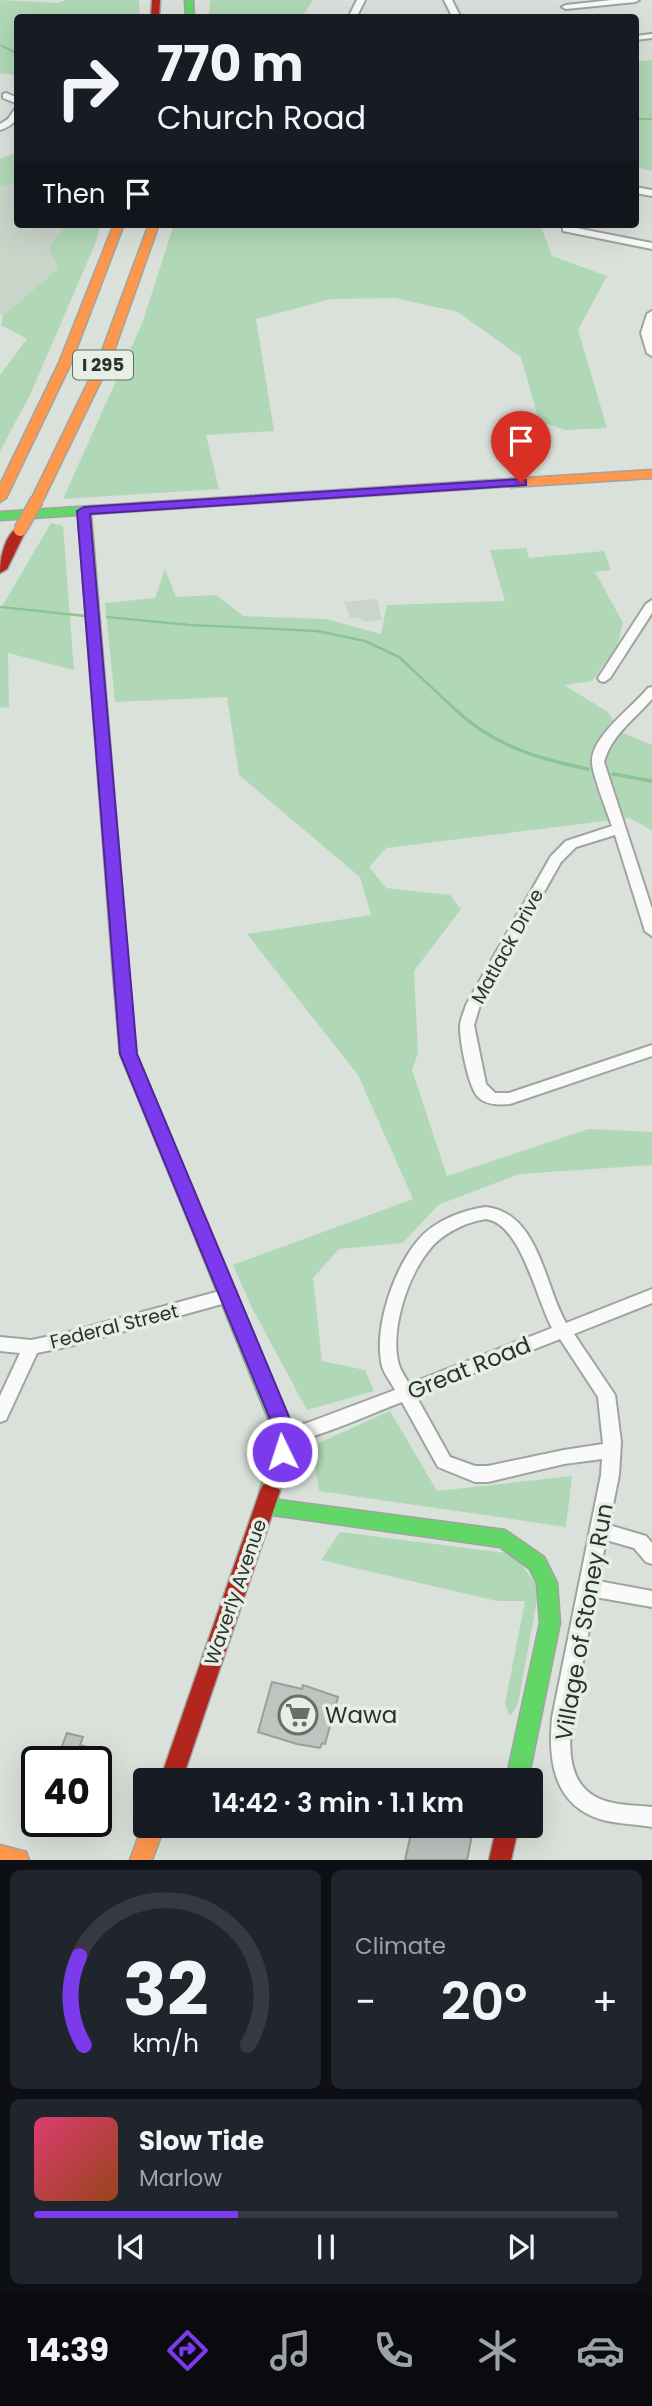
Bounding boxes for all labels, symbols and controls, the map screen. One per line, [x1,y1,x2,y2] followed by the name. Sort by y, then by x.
[157,30,304,98] text: 770 m
[42,42,133,133] icon: right
[157,95,366,140] text: Church Road
[119,175,157,213] icon: arrive
[42,176,105,212] text: Then
[73,351,133,380] road number: I 295
[491,411,551,483] pin
[502,422,540,460] icon: arrive
[465,884,550,1009] street label: Matlack Drive
[47,1297,181,1355] street label: Federal Street
[402,1329,536,1407] street label: Great Road
[245,1415,319,1489] position arrow
[547,1501,621,1743] street label: Village of Stoney Run
[198,1516,273,1669] street label: Waverly Avenue
[277,1694,319,1736] supermarket icon: Wawa
[325,1699,397,1731] place label: Wawa
[21,1746,112,1837] speed limit sign: 40
[212,1785,464,1821] text: 14:42 · 3 min · 1.1 km
[355,1930,446,1962] text: Climate
[123,1940,208,2041] text: 32
[441,1965,527,2038] text: 20°
[355,1975,376,2028] text: −
[592,1975,618,2028] text: +
[132,2026,199,2061] text: km/h
[139,2123,264,2159] text: Slow Tide
[139,2162,222,2194] text: Marlow
[112,2228,150,2266] icon: previous
[307,2228,345,2266] icon: pause
[502,2228,540,2266] icon: next
[163,2326,212,2375] icon: directions
[266,2326,315,2375] icon: music
[369,2326,418,2375] icon: phone
[473,2326,522,2375] icon: climate
[576,2326,625,2375] icon: car
[27,2327,109,2372] text: 14:39

